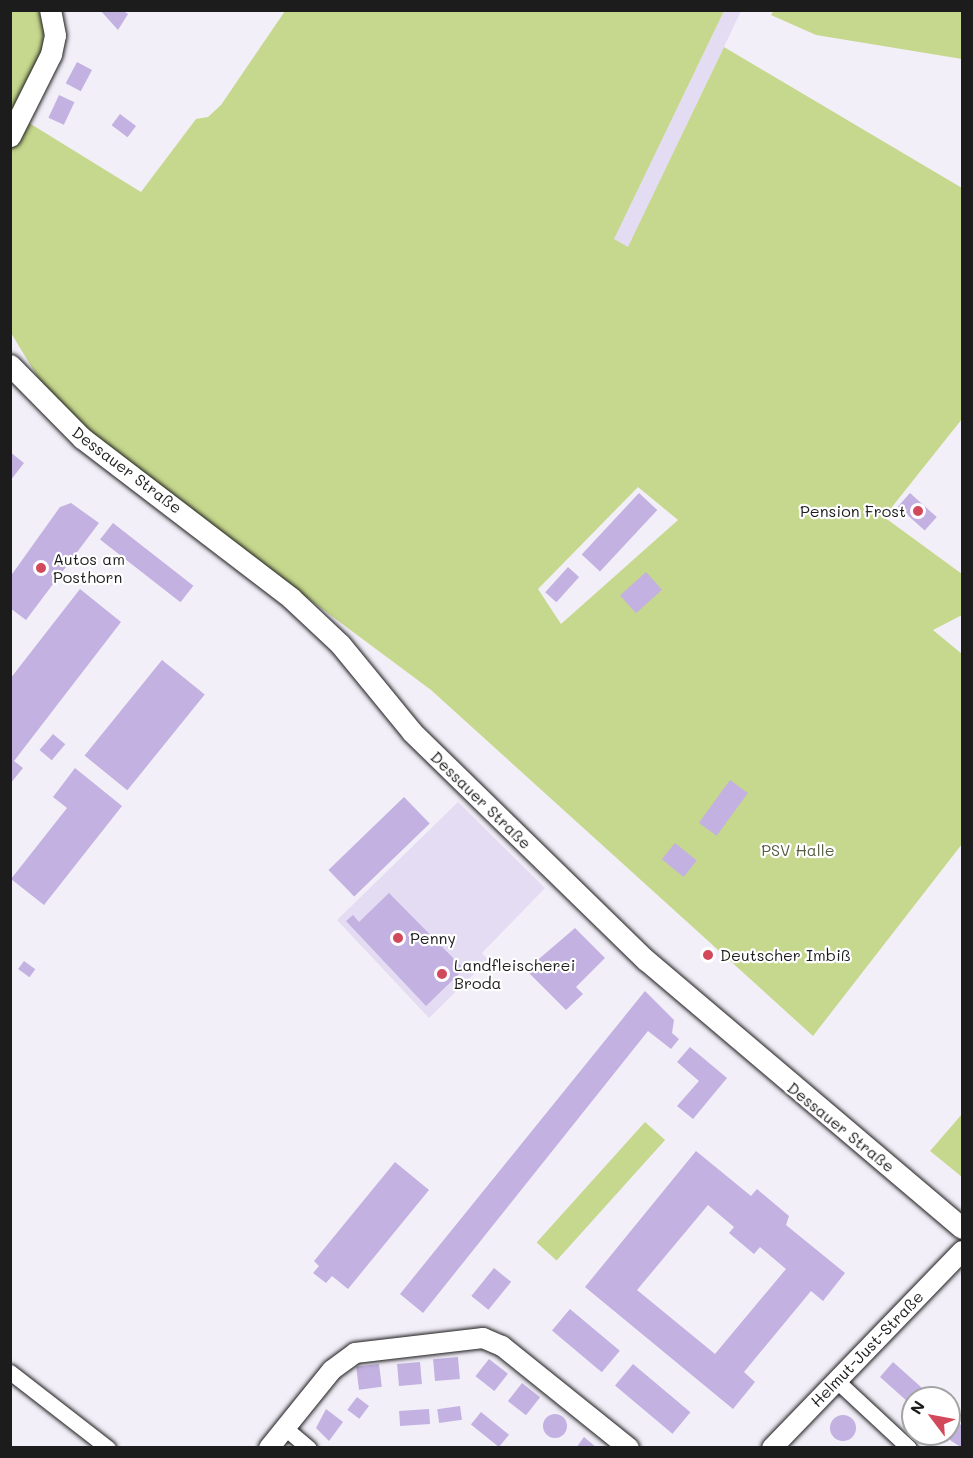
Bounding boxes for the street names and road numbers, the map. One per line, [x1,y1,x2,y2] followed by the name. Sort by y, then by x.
[68,423,186,517] street label: Dessauer Straße
[427,747,535,853] street label: Dessauer Straße
[784,1078,898,1176] street label: Dessauer Straße
[807,1287,927,1411] street label: Helmut-Just-Straße

